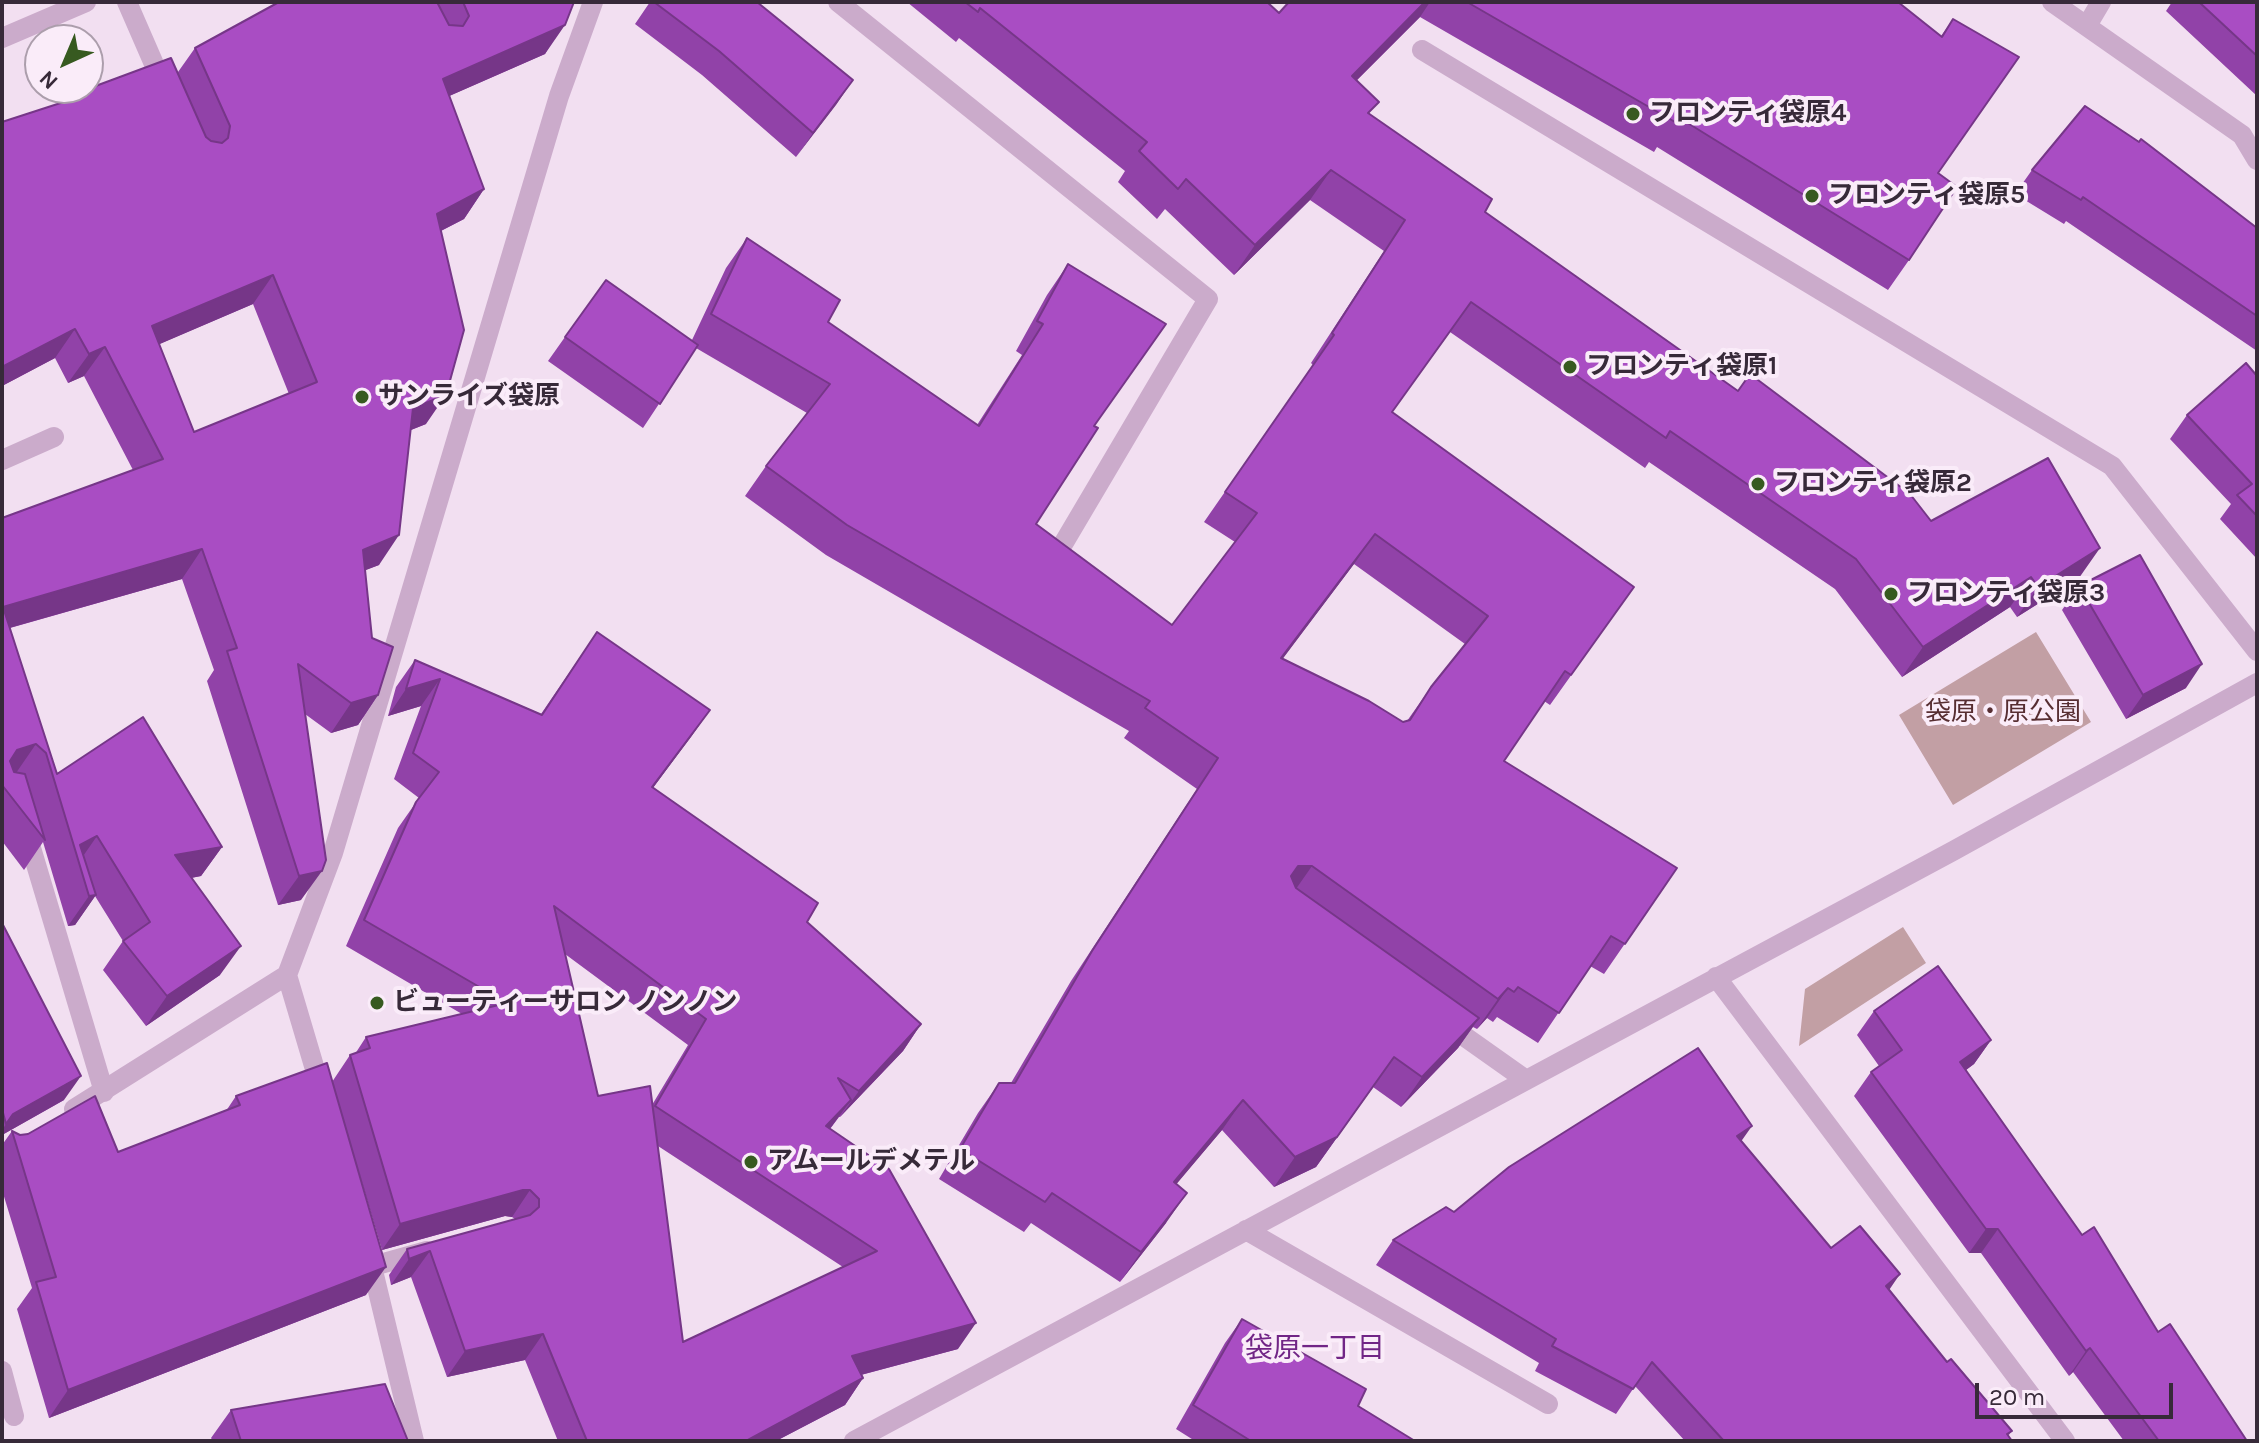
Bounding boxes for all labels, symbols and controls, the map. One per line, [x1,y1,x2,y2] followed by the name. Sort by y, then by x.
[24,24,104,104] north arrow
[34,65,63,95] text: N
[1649,98,1846,130] place label: フロンティ袋原4
[1624,105,1642,123] marker: フロンティ袋原4
[1828,180,2025,212] place label: フロンティ袋原5
[1803,187,1821,205] marker: フロンティ袋原5
[1586,351,1777,383] place label: フロンティ袋原1
[1561,358,1579,376] marker: フロンティ袋原1
[378,381,560,413] place label: サンライズ袋原
[353,388,371,406] marker: サンライズ袋原
[1774,468,1972,500] place label: フロンティ袋原2
[1749,475,1767,493] marker: フロンティ袋原2
[1907,578,2105,610] place label: フロンティ袋原3
[1882,585,1900,603] marker: フロンティ袋原3
[1925,697,2081,729] park label: 袋原・原公園
[393,987,738,1019] place label: ビューティーサロン ノンノン
[368,994,386,1012] marker: ビューティーサロン ノンノン
[767,1146,975,1178] place label: アムールデメテル
[742,1153,760,1171] marker: アムールデメテル
[1245,1332,1385,1366] district label: 袋原一丁目
[1979,1367,2177,1417] scale bar
[1989,1383,2045,1411] text: 20 m

